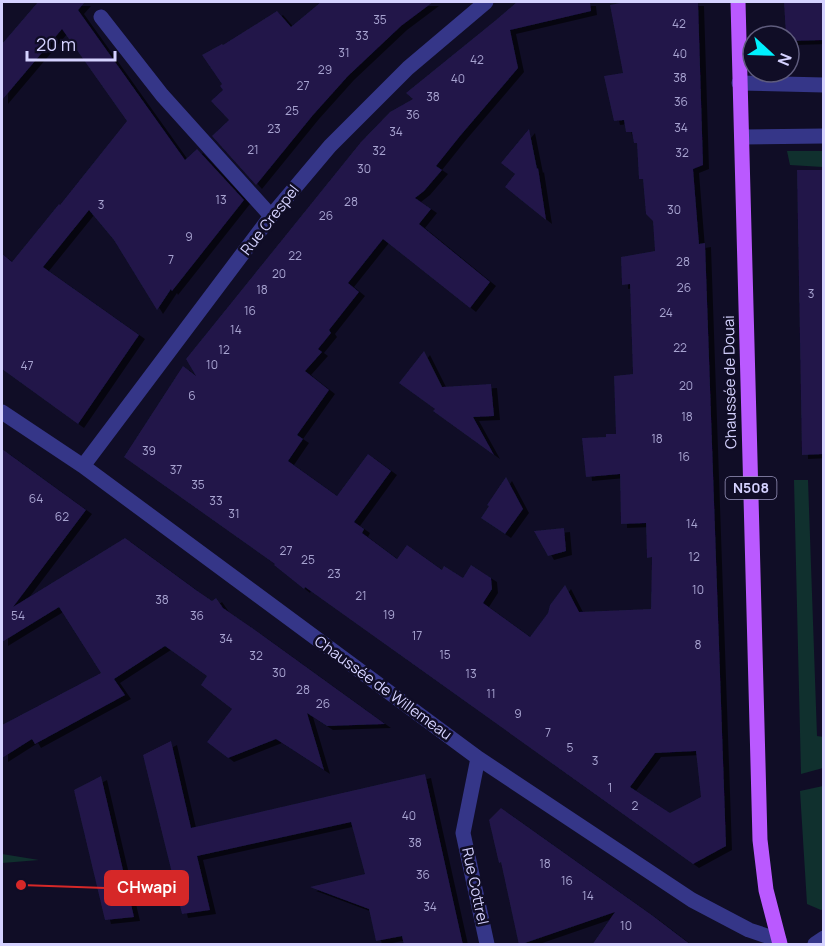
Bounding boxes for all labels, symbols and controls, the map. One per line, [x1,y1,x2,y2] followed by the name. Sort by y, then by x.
[373,11,387,28] house number: 35
[672,15,686,32] house number: 42
[27,24,116,62] scale bar
[741,24,801,84] north arrow
[355,27,369,44] house number: 33
[36,32,76,56] text: 20 m
[338,44,350,61] house number: 31
[673,45,687,62] house number: 40
[773,50,797,69] text: N
[470,51,484,68] house number: 42
[318,61,332,78] house number: 29
[673,69,687,86] house number: 38
[451,70,465,87] house number: 40
[297,77,309,94] house number: 27
[426,88,440,105] house number: 38
[674,93,688,110] house number: 36
[285,102,299,119] house number: 25
[406,106,420,123] house number: 36
[674,119,688,136] house number: 34
[267,120,281,137] house number: 23
[389,123,403,140] house number: 34
[247,141,259,158] house number: 21
[372,142,386,159] house number: 32
[675,144,689,161] house number: 32
[357,160,371,177] house number: 30
[235,180,304,259] street label: Rue Crespel
[215,191,227,208] house number: 13
[344,193,358,210] house number: 28
[98,196,104,213] house number: 3
[667,201,681,218] house number: 30
[319,207,333,224] house number: 26
[185,228,193,245] house number: 9
[288,247,302,264] house number: 22
[168,251,174,268] house number: 7
[676,253,690,270] house number: 28
[272,265,286,282] house number: 20
[677,279,691,296] house number: 26
[256,281,268,298] house number: 18
[808,285,814,302] house number: 3
[244,302,256,319] house number: 16
[659,304,673,321] house number: 24
[718,315,741,449] street label: Chaussée de Douai
[230,321,242,338] house number: 14
[673,339,687,356] house number: 22
[218,341,230,358] house number: 12
[206,356,218,373] house number: 10
[20,357,34,374] house number: 47
[679,377,693,394] house number: 20
[188,387,196,404] house number: 6
[681,408,693,425] house number: 18
[651,430,663,447] house number: 18
[142,442,156,459] house number: 39
[678,448,690,465] house number: 16
[170,461,182,478] house number: 37
[191,476,205,493] house number: 35
[726,477,777,499] road number: N508
[29,490,43,507] house number: 64
[209,492,223,509] house number: 33
[228,505,240,522] house number: 31
[55,508,69,525] house number: 62
[686,515,698,532] house number: 14
[280,542,292,559] house number: 27
[688,548,700,565] house number: 12
[301,551,315,568] house number: 25
[327,565,341,582] house number: 23
[692,581,704,598] house number: 10
[355,587,367,604] house number: 21
[155,591,169,608] house number: 38
[383,606,395,623] house number: 19
[11,607,25,624] house number: 54
[190,607,204,624] house number: 36
[412,627,422,644] house number: 17
[219,630,233,647] house number: 34
[310,631,456,745] street label: Chaussée de Willemeau
[695,636,702,653] house number: 8
[439,646,451,663] house number: 15
[249,647,263,664] house number: 32
[272,664,286,681] house number: 30
[465,665,477,682] house number: 13
[296,681,310,698] house number: 28
[486,685,496,702] house number: 11
[316,695,330,712] house number: 26
[514,705,522,722] house number: 9
[545,724,551,741] house number: 7
[567,739,574,756] house number: 5
[592,752,598,769] house number: 3
[608,779,612,796] house number: 1
[632,797,639,814] house number: 2
[402,807,416,824] house number: 40
[408,834,422,851] house number: 38
[457,845,494,926] street label: Rue Cottrel
[539,855,551,872] house number: 18
[416,866,430,883] house number: 36
[105,871,188,905] callout: CHwapi
[561,872,573,889] house number: 16
[117,876,177,898] text: CHwapi
[582,887,594,904] house number: 14
[423,898,437,915] house number: 34
[620,917,632,934] house number: 10

